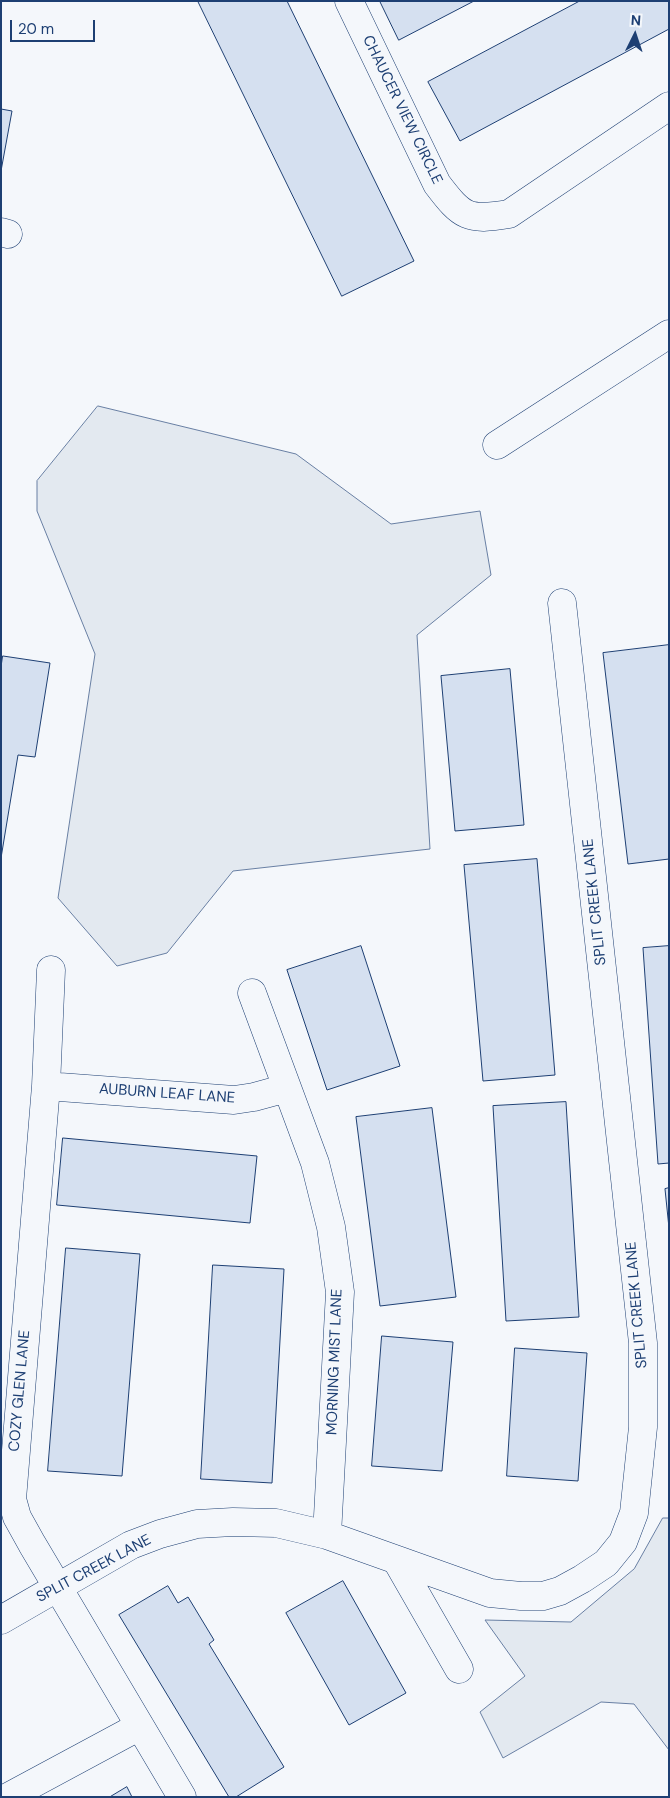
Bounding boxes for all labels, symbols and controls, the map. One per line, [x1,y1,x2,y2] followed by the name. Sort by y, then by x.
[12,10,98,42] scale bar
[610,10,660,60] north arrow
[630,11,642,29] text: N
[18,19,54,39] text: 20 m
[358,33,446,187] street label: CHAUCER VIEW CIRCLE
[579,838,611,966] street label: SPLIT CREEK LANE
[98,1080,236,1108] street label: AUBURN LEAF LANE
[622,1241,652,1369] street label: SPLIT CREEK LANE
[323,1289,347,1435] street label: MORNING MIST LANE
[6,1329,34,1453] street label: COZY GLEN LANE
[34,1531,154,1607] street label: SPLIT CREEK LANE

